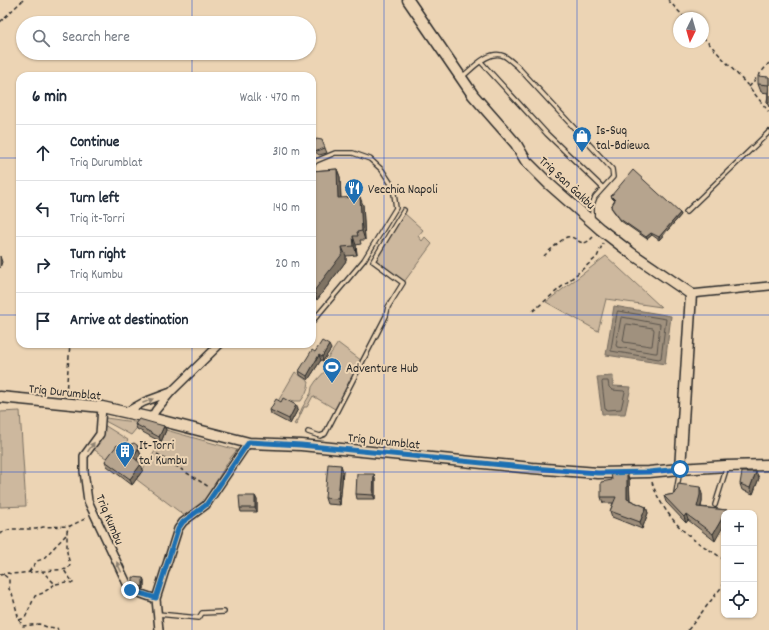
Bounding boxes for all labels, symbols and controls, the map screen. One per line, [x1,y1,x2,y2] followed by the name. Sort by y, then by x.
[673,12,709,48] north arrow
[16,16,316,60] search box
[30,27,52,49] icon: search
[62,27,130,49] text: Search here
[32,86,67,110] text: 6 min
[240,89,300,108] text: Walk · 470 m
[596,122,650,156] place label: Is-Suq tal-Bdiewa
[571,125,593,153] shop icon: Is-Suq tal-Bdiewa
[70,132,119,154] text: Continue
[32,142,54,164] icon: ahead
[272,143,300,162] text: 310 m
[534,153,599,215] street label: Triq San Ġakbu
[70,154,142,173] text: Triq Durumblat
[343,177,365,205] restaurant icon: Vecchia Napoli
[368,181,438,200] place label: Vecchia Napoli
[70,188,119,210] text: Turn left
[32,198,54,220] icon: left
[273,199,300,218] text: 140 m
[70,210,125,229] text: Triq it-Torri
[70,244,126,266] text: Turn right
[32,254,54,276] icon: right
[275,255,300,274] text: 20 m
[70,266,123,285] text: Triq Kumbu
[32,310,54,332] icon: arrive
[70,310,188,332] text: Arrive at destination
[321,356,343,384] sports icon: Adventure Hub
[346,360,419,379] place label: Adventure Hub
[28,380,102,407] street label: Triq Durumblat
[143,397,155,403] one-way arrow
[347,429,421,456] street label: Triq Durumblat
[139,437,187,471] place label: It-Torri ta' Kumbu
[114,440,136,468] building icon: It-Torri ta' Kumbu
[86,441,95,452] one-way arrow
[671,460,689,478] route start
[90,492,128,548] street label: Triq Kumbu
[721,510,757,618] map controls
[721,510,757,546] button: +
[721,546,757,582] button: −
[116,562,122,573] one-way arrow
[121,581,139,599] route end
[721,582,757,618] button: locate

